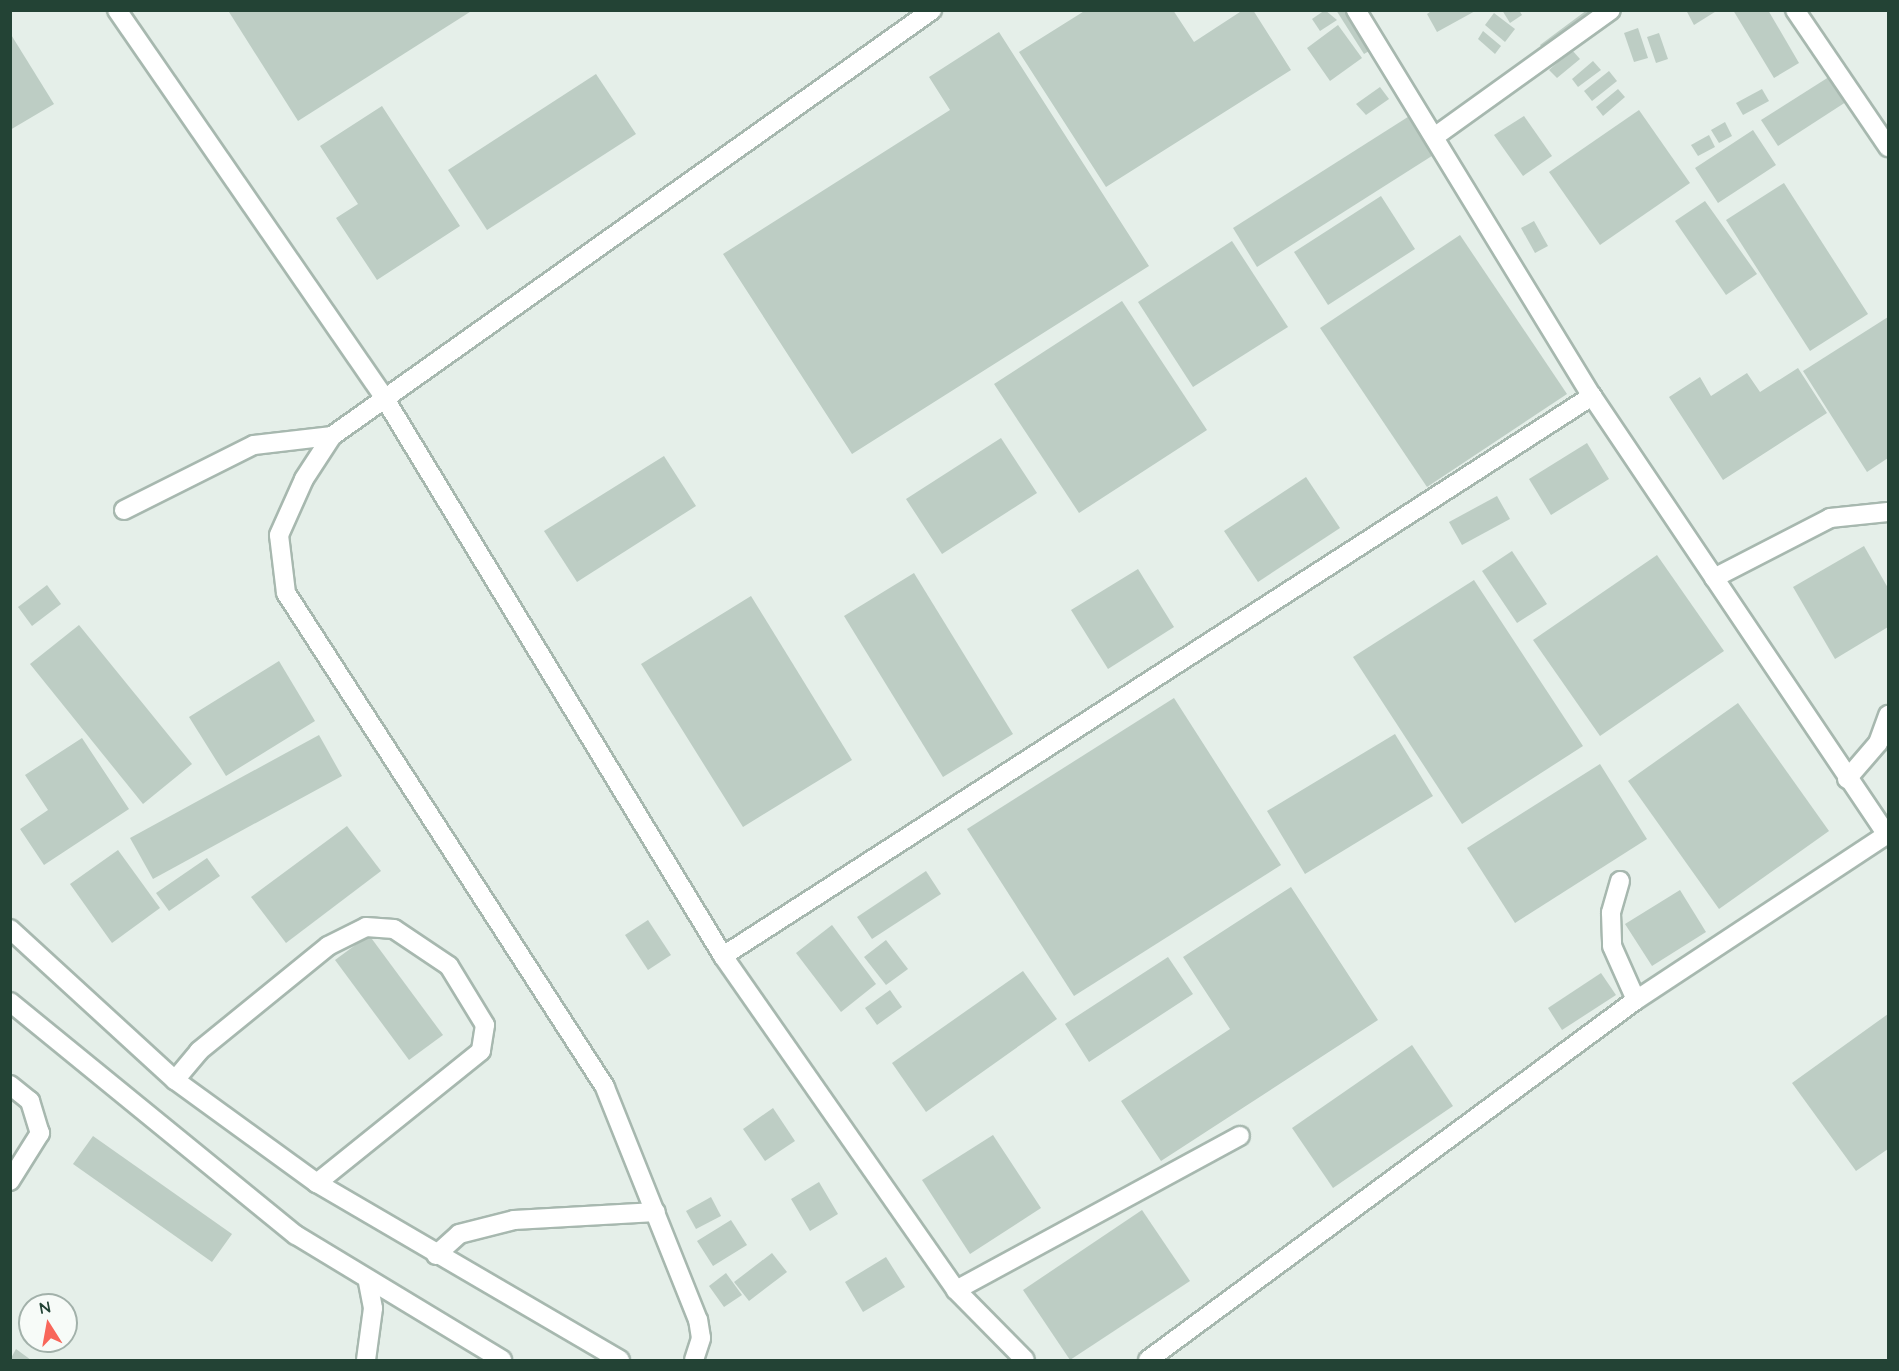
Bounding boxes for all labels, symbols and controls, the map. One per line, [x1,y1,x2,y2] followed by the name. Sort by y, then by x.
[18,1293,78,1353] north arrow
[37,1296,53,1318] text: N

